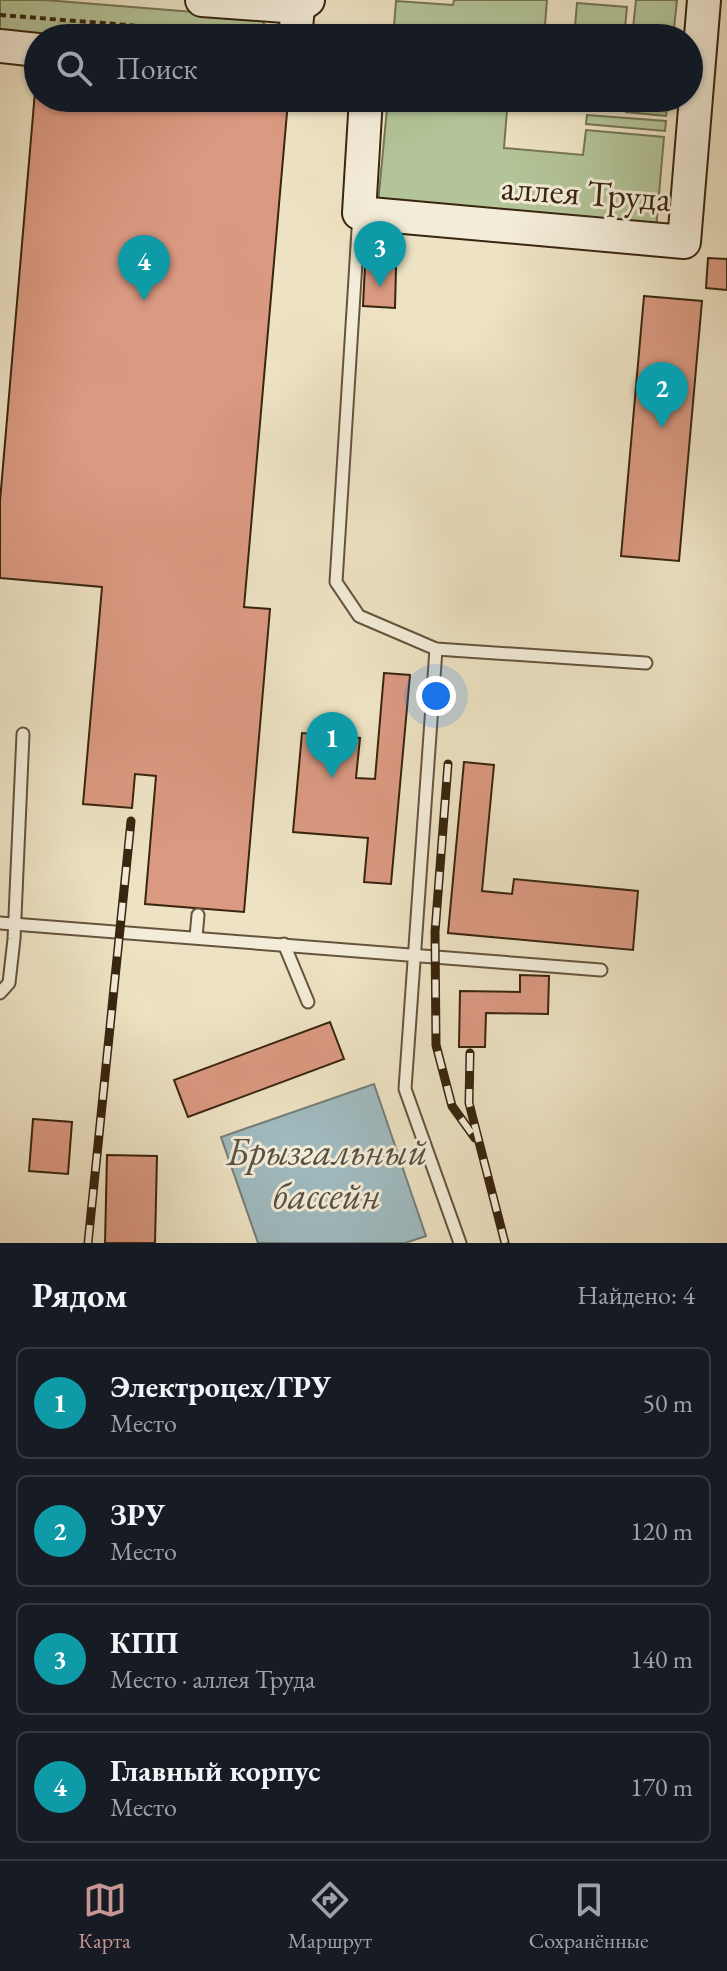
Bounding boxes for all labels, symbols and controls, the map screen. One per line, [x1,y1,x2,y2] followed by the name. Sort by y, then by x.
[24,24,703,112] search box
[52,46,96,90] icon: search
[116,49,198,88] text: Поиск
[499,163,673,222] street label: аллея Труда
[354,221,406,287] pin: 3
[118,235,170,301] pin: 4
[636,362,688,428] pin: 2
[416,676,456,716] your location
[306,712,358,778] pin: 1
[225,1126,428,1219] water label: Брызгальный бассейн
[32,1273,127,1317] text: Рядом
[577,1278,695,1312] text: Найдено: 4
[110,1367,331,1406] text: Электроцех/ГРУ
[53,1386,67,1420] text: 1
[643,1386,693,1420] text: 50 m
[110,1406,177,1440] text: Место
[110,1495,165,1534] text: ЗРУ
[53,1514,67,1548] text: 2
[630,1514,693,1548] text: 120 m
[110,1534,177,1568] text: Место
[110,1623,179,1662] text: КПП
[53,1642,67,1676] text: 3
[630,1642,693,1676] text: 140 m
[110,1662,315,1696] text: Место · аллея Труда
[110,1751,320,1790] text: Главный корпус
[53,1770,67,1804] text: 4
[630,1770,693,1804] text: 170 m
[110,1790,177,1824] text: Место
[78,1878,131,1955] tab: Карта
[288,1878,372,1955] tab: Маршрут
[529,1878,649,1955] tab: Сохранённые

